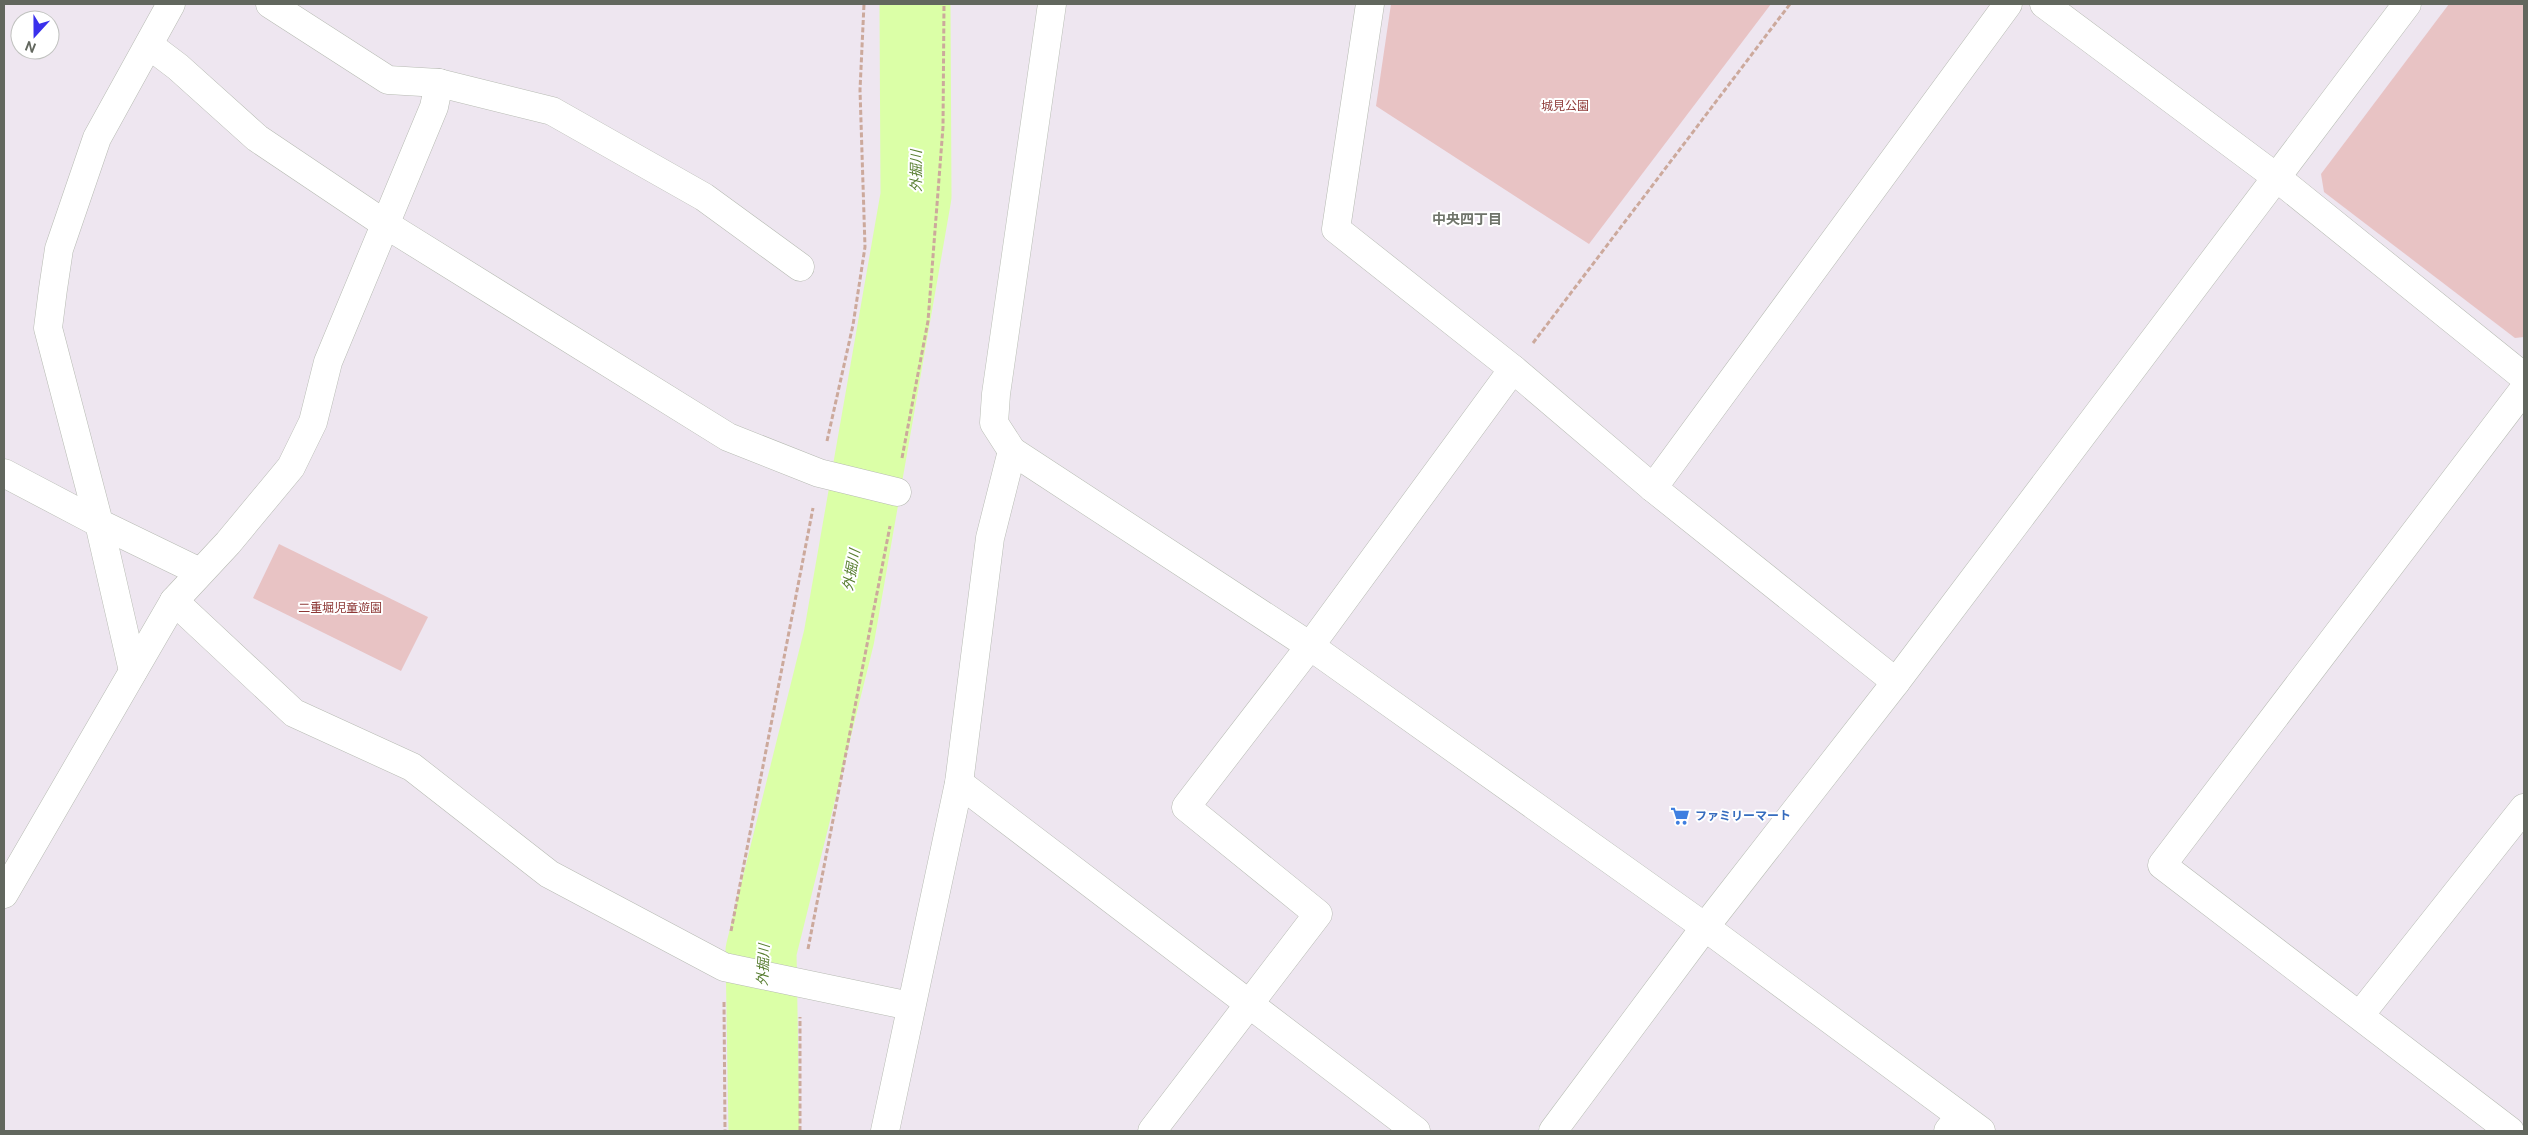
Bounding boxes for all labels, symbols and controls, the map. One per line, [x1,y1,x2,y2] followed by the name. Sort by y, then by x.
[10,10,60,60] north arrow
[22,37,38,57] text: N
[1541,98,1589,114] park label: 城見公園
[907,148,925,192] water label: 外掘川
[1432,210,1502,228] district label: 中央四丁目
[838,546,864,592] water label: 外掘川
[298,600,382,616] park label: 二重堀児童遊園
[1669,805,1691,827] supermarket icon: ファミリーマート
[1695,808,1791,824] place label: ファミリーマート
[753,942,773,986] water label: 外掘川

